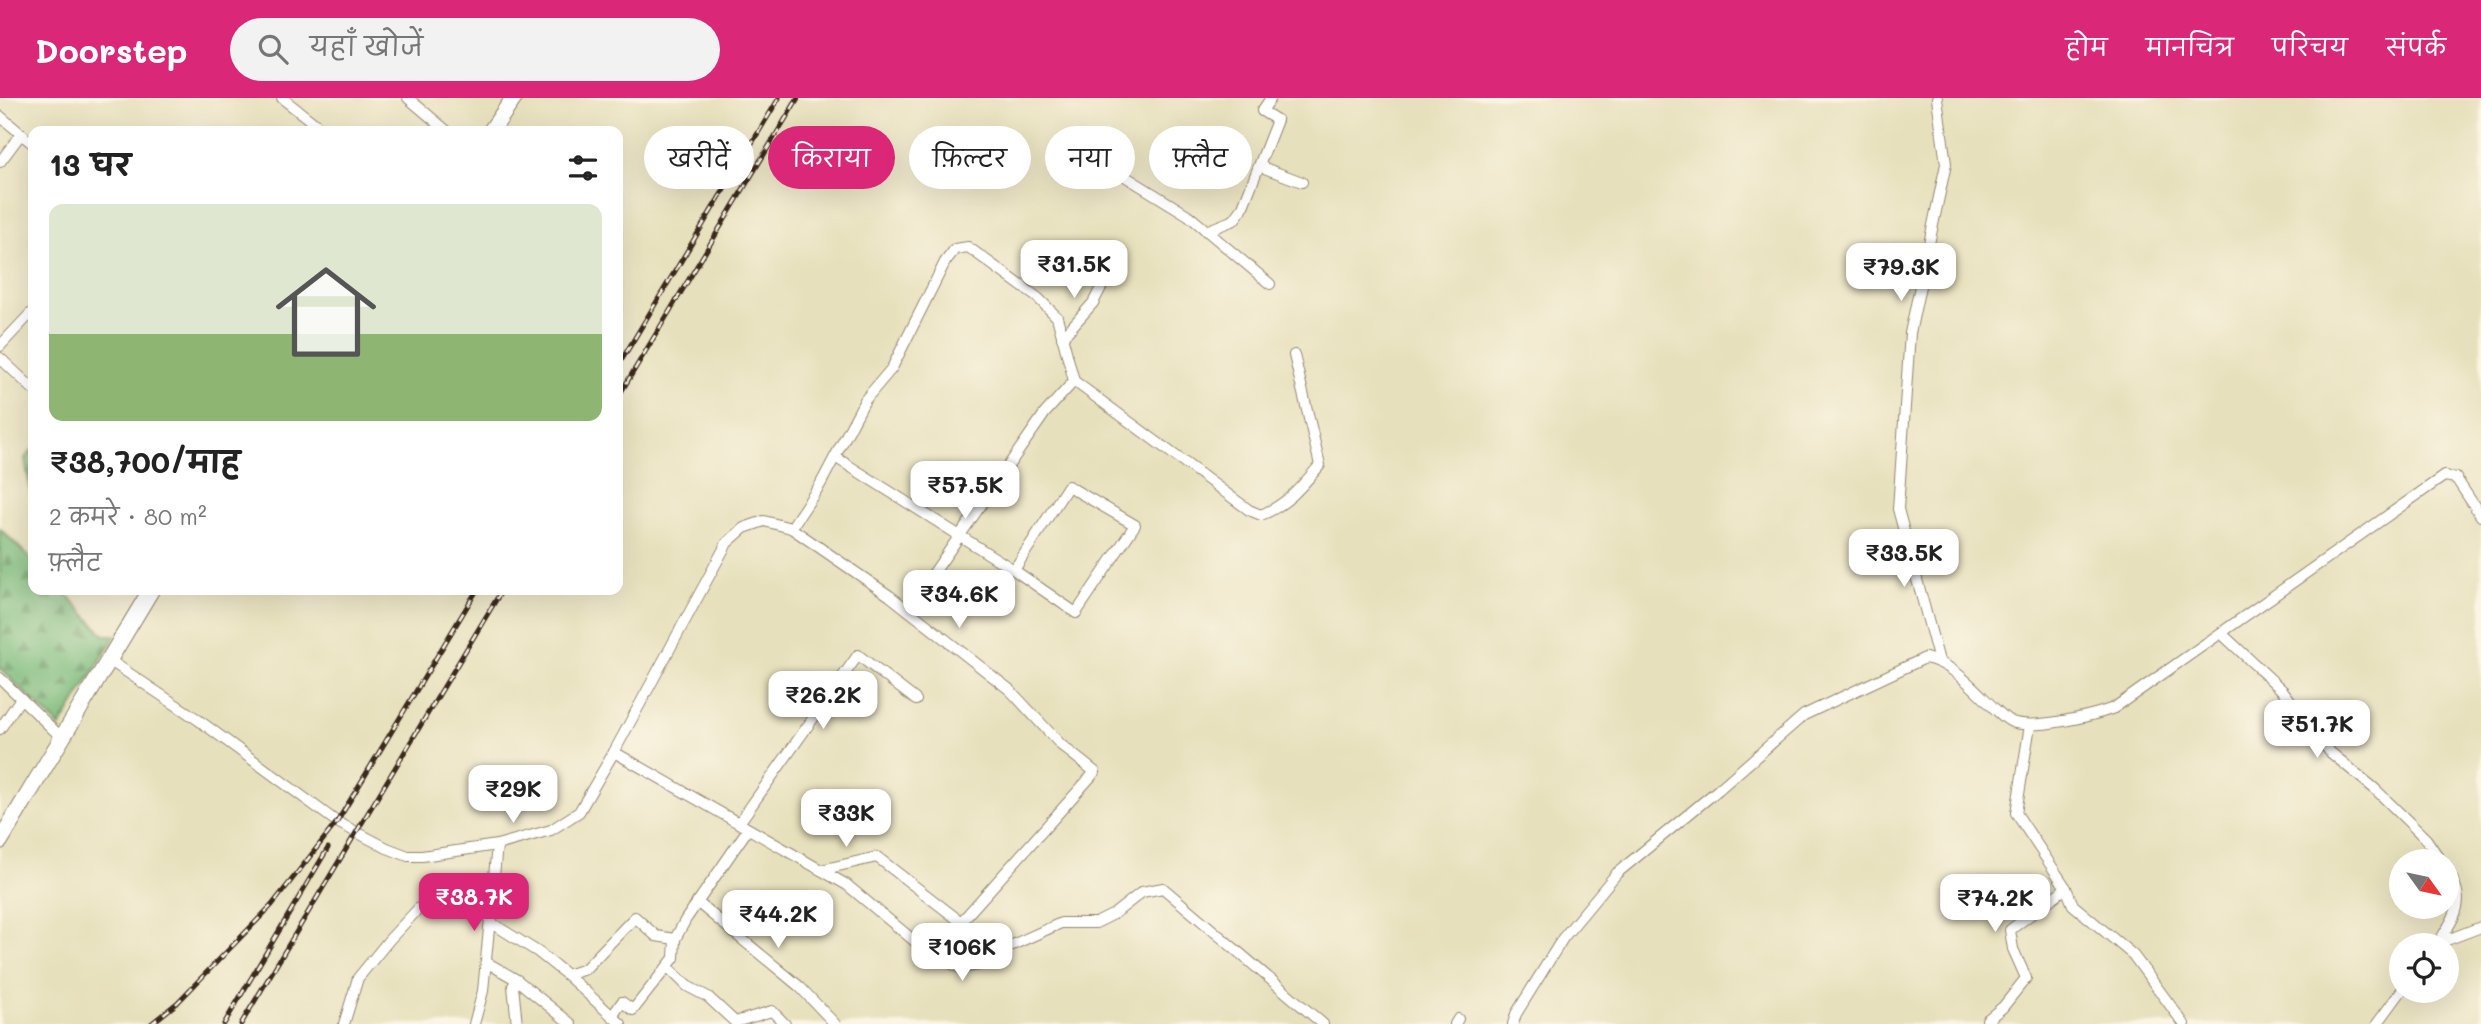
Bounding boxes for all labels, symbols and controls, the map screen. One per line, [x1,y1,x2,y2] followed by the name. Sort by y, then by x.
[230,18,720,81] search box
[35,28,188,71] text: Doorstep
[310,29,423,63] text: यहाँ खोजें
[254,30,292,68] icon: search
[2065,31,2108,62] text: होम
[2146,31,2234,62] text: मानचित्र
[2272,31,2348,62] text: परिचय
[2386,31,2446,62] text: संपर्क
[644,126,754,189] chip: खरीदें
[768,126,895,189] chip: किराया
[909,126,1031,189] chip: फ़िल्टर
[1045,126,1135,189] chip: नया
[1149,126,1252,189] chip: फ़्लैट
[49,144,131,184] text: 13 घर
[564,149,602,187] icon: filters
[1017,240,1131,300] pin: ₹31.5K
[1844,244,1958,303] pin: ₹79.3K
[1037,248,1111,278] text: ₹31.5K
[263,249,389,375] icon: home
[1862,251,1940,281] text: ₹79.3K
[49,441,240,481] text: ₹38,700/माह
[908,462,1022,521] pin: ₹57.5K
[926,469,1004,499] text: ₹57.5K
[49,501,207,531] text: 2 कमरे · 80 m²
[1847,530,1961,589] pin: ₹33.5K
[1865,537,1943,567] text: ₹33.5K
[49,547,101,577] text: फ़्लैट
[902,570,1016,630] pin: ₹34.6K
[919,578,999,608] text: ₹34.6K
[766,672,880,731] pin: ₹26.2K
[784,679,862,709] text: ₹26.2K
[2260,700,2374,760] pin: ₹51.7K
[2280,708,2354,738] text: ₹51.7K
[472,766,554,825] pin: ₹29K
[484,773,542,803] text: ₹29K
[805,790,887,849] pin: ₹33K
[817,797,875,827] text: ₹33K
[2389,849,2459,919] north arrow
[2389,849,2459,1003] map controls
[417,874,531,933] pin: ₹38.7K
[1938,874,2052,934] pin: ₹74.2K
[435,881,513,911] text: ₹38.7K
[1956,882,2034,912] text: ₹74.2K
[721,890,835,950] pin: ₹44.2K
[738,898,818,928] text: ₹44.2K
[913,924,1011,983] pin: ₹106K
[927,931,997,961] text: ₹106K
[2389,933,2459,1003] button: locate

